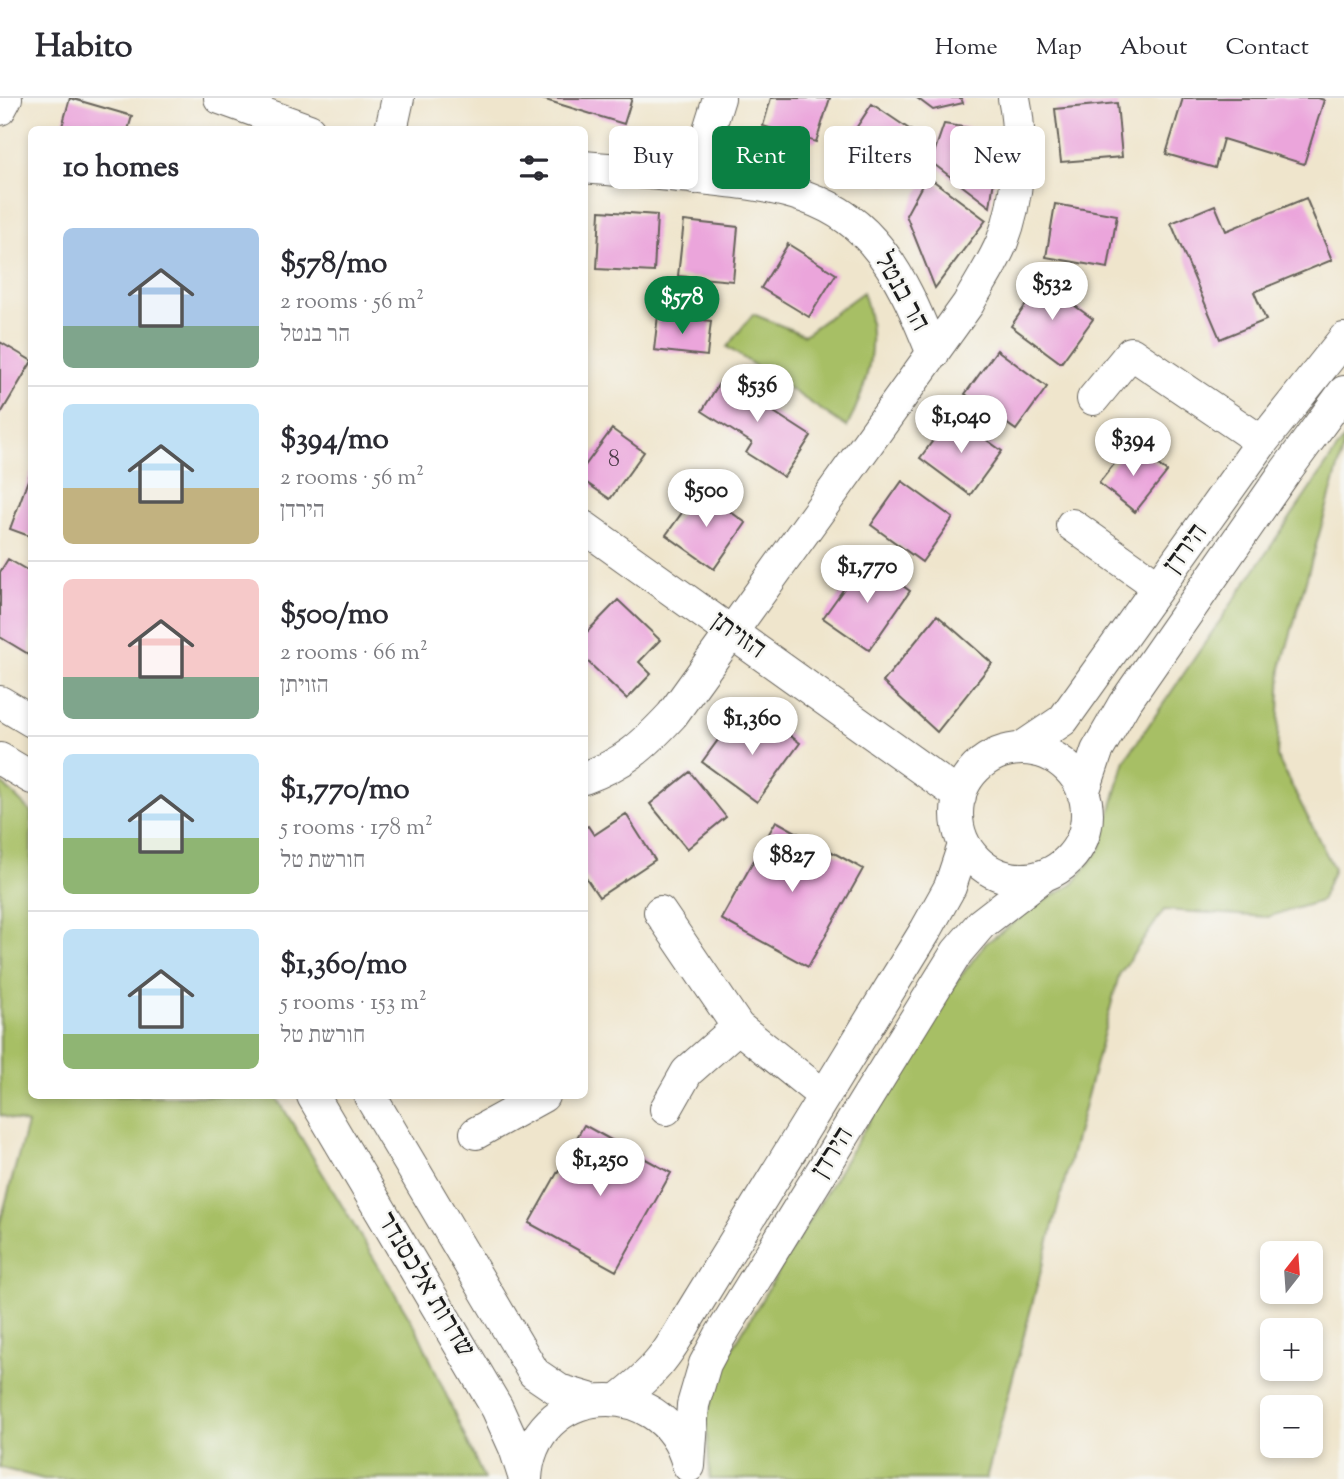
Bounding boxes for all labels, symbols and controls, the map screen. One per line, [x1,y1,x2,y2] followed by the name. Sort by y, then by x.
[35,24,133,72] text: Habito
[935,31,998,65] text: Home
[1036,31,1082,65] text: Map
[1120,31,1187,65] text: About
[1225,31,1309,65] text: Contact
[609,126,698,189] chip: Buy
[712,126,810,189] chip: Rent
[824,126,936,189] chip: Filters
[950,126,1045,189] chip: New
[63,147,179,190] text: 10 homes
[515,149,553,187] icon: filters
[280,243,387,286] text: $578/mo
[863,245,939,339] street label: הר בנטל
[119,256,203,340] icon: home
[1011,262,1093,322] pin: $532
[1032,268,1072,301] text: $532
[641,276,723,336] pin: $578
[660,282,704,315] text: $578
[280,286,424,319] text: 2 rooms · 56 m²
[280,319,350,352] text: הר בנטל
[716,364,798,424] pin: $536
[737,370,777,403] text: $536
[904,396,1018,455] pin: $1,040
[931,401,991,434] text: $1,040
[1092,418,1174,478] pin: $394
[280,419,389,462] text: $394/mo
[1111,424,1155,457] text: $394
[119,432,203,516] icon: home
[608,443,620,477] house number: 8
[280,462,424,495] text: 2 rooms · 56 m²
[665,470,747,529] pin: $500
[684,475,728,508] text: $500
[280,495,325,528] text: הירדן
[1154,515,1218,583] street label: הירדן
[810,546,924,605] pin: $1,770
[837,551,897,584] text: $1,770
[280,594,389,637] text: $500/mo
[702,602,774,670] street label: הזויתן
[119,607,203,691] icon: home
[280,637,428,670] text: 2 rooms · 66 m²
[280,670,329,703] text: הזויתן
[695,698,809,757] pin: $1,360
[723,703,781,736] text: $1,360
[280,769,410,812] text: $1,770/mo
[119,782,203,866] icon: home
[280,812,433,845] text: 5 rooms · 178 m²
[751,834,833,894] pin: $827
[769,840,815,873] text: $827
[280,845,365,878] text: חורשת טל
[280,944,407,987] text: $1,360/mo
[119,957,203,1041] icon: home
[280,987,427,1020] text: 5 rooms · 153 m²
[280,1020,365,1053] text: חורשת טל
[802,1119,864,1187] street label: הירדן
[543,1138,657,1198] pin: $1,250
[572,1144,628,1177] text: $1,250
[366,1205,484,1365] street label: שדרות אלכסנדר
[1260,1241,1323,1304] north arrow
[1260,1241,1323,1458] map controls
[1260,1318,1323,1381] button: +
[1260,1395,1323,1458] button: −

